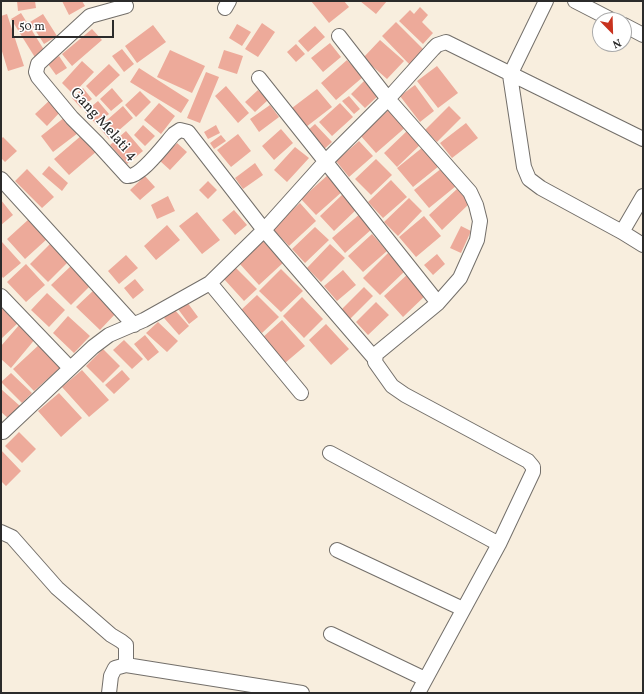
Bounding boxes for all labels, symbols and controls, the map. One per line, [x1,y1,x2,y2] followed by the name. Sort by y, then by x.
[14,12,116,38] scale bar
[592,12,632,52] north arrow
[19,19,45,35] text: 50 m
[610,34,623,51] text: N
[65,85,141,165] street label: Gang Melati 4

